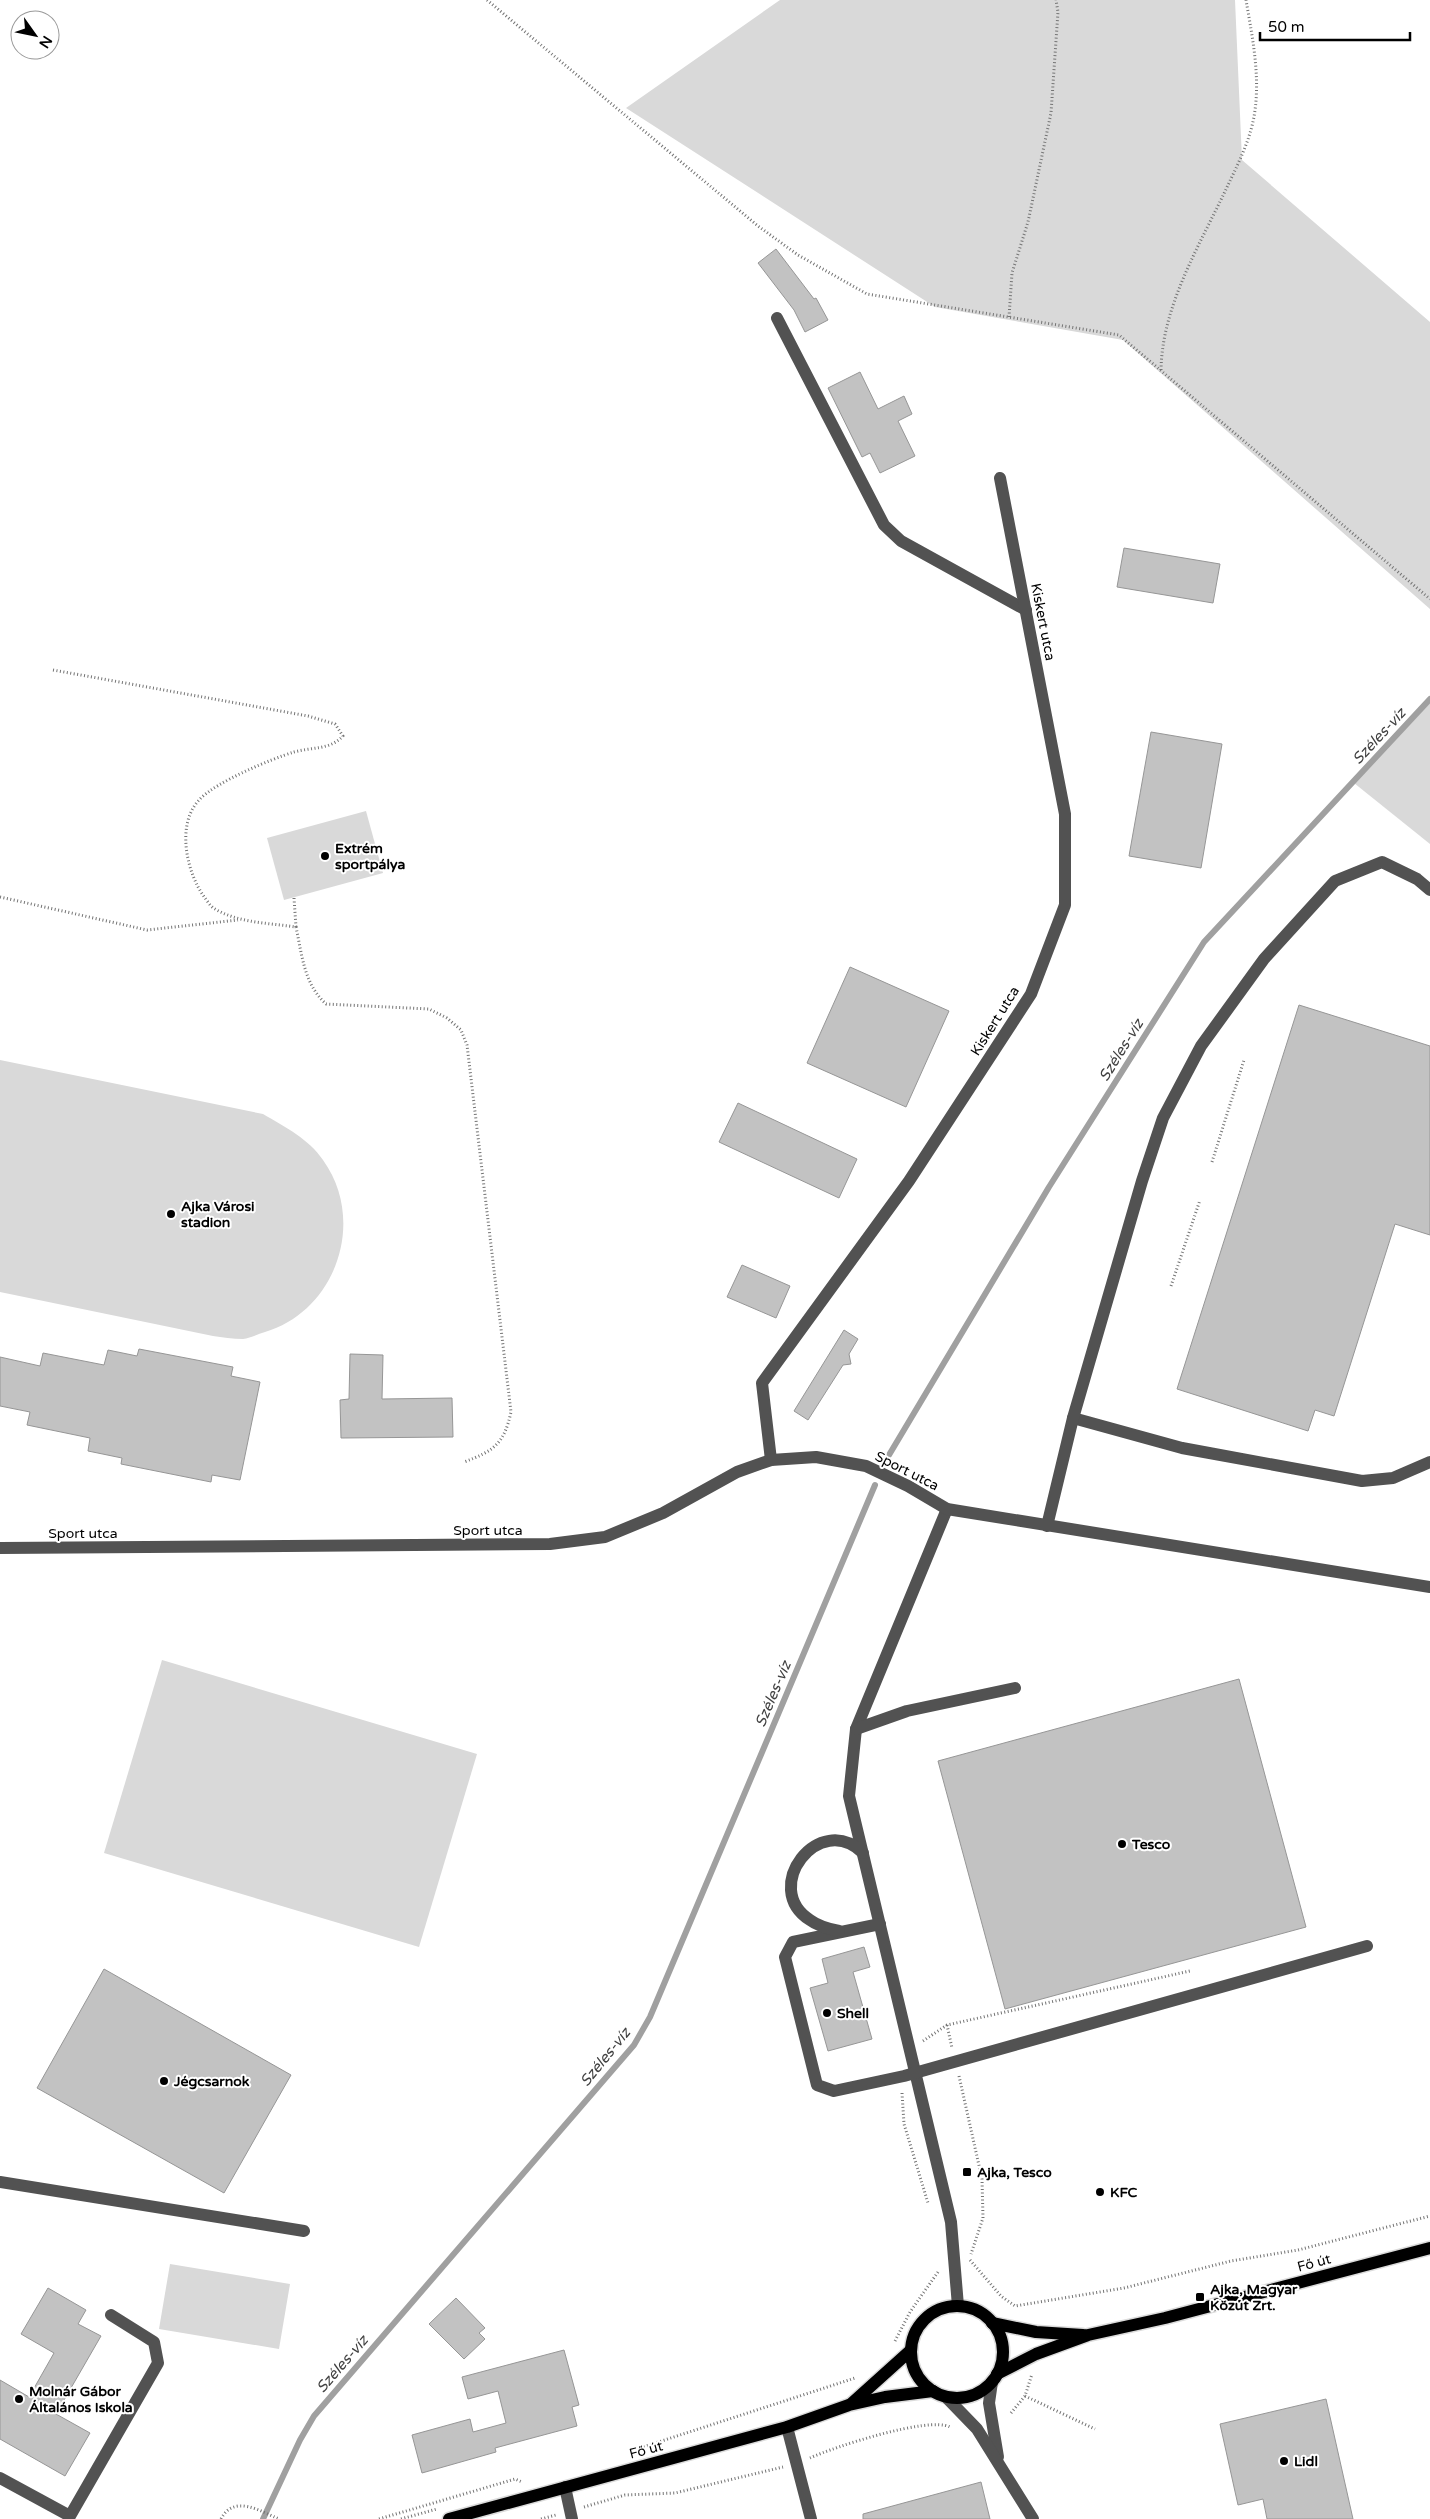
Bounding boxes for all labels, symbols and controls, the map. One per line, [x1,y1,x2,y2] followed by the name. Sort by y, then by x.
[10,10,60,60] north arrow
[1260,10,1410,42] scale bar
[1268,18,1305,36] text: 50 m
[35,32,56,51] text: N
[1027,582,1059,662] street label: Kiskert utca
[1349,703,1410,768] water label: Széles-víz
[335,840,405,873] place label: Extrém sportpálya
[319,850,331,862] marker: Extrém sportpálya
[967,983,1023,1059] street label: Kiskert utca
[1095,1014,1148,1084] water label: Széles-víz
[181,1198,255,1231] place label: Ajka Városi stadion
[165,1208,177,1220] marker: Ajka Városi stadion
[872,1448,942,1494] street label: Sport utca
[453,1522,523,1539] street label: Sport utca
[48,1525,118,1542] street label: Sport utca
[751,1657,796,1730] water label: Széles-víz
[1131,1836,1171,1853] place label: Tesco
[1116,1838,1128,1850] marker: Tesco
[837,2005,869,2022] place label: Shell
[821,2007,833,2019] marker: Shell
[576,2023,635,2090] water label: Széles-víz
[173,2073,250,2090] place label: Jégcsarnok
[158,2075,170,2087] marker: Jégcsarnok
[977,2164,1052,2181] place label: Ajka, Tesco
[961,2166,973,2178] marker: Ajka, Tesco
[1110,2184,1138,2201] place label: KFC
[1094,2186,1106,2198] marker: KFC
[1295,2250,1333,2276] street label: Fő út
[1210,2281,1298,2314] place label: Ajka, Magyar Közút Zrt.
[1194,2291,1206,2303] marker: Ajka, Magyar Közút Zrt.
[312,2331,373,2396] water label: Széles-víz
[29,2383,133,2416] place label: Molnár Gábor Általános Iskola
[13,2393,25,2405] marker: Molnár Gábor Általános Iskola
[627,2437,665,2463] street label: Fő út
[1294,2453,1318,2470] place label: Lidl
[1278,2455,1290,2467] marker: Lidl

